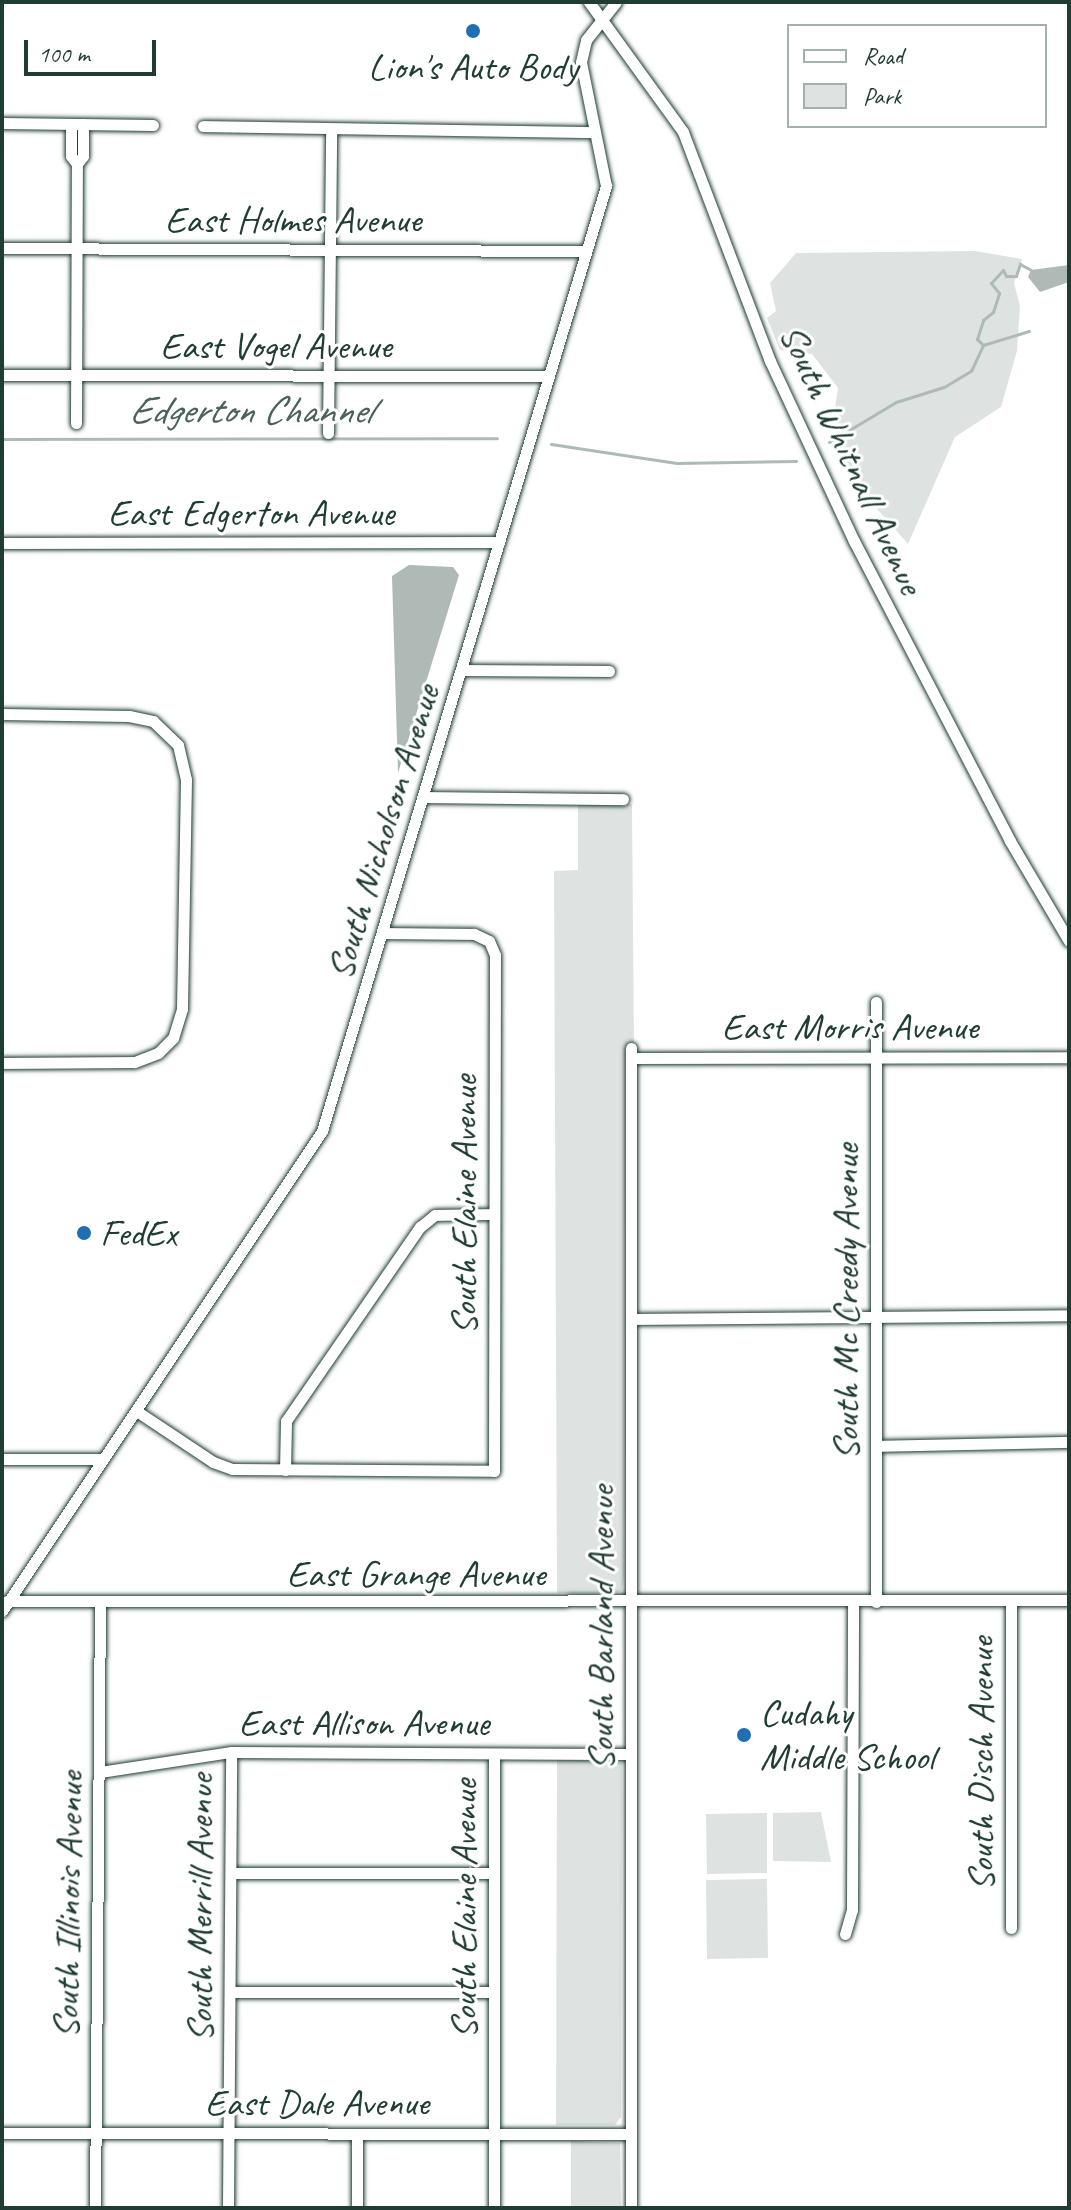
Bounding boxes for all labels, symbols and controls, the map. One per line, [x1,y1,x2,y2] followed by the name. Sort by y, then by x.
[464,22,482,40] marker: Lion's Auto Body
[28,24,160,74] scale bar
[787,24,1047,128] legend
[38,39,90,69] text: 100 m
[863,41,903,71] text: Road
[368,44,578,90] place label: Lion's Auto Body
[863,81,901,111] text: Park
[164,197,422,243] street label: East Holmes Avenue
[770,317,934,601] street label: South Whitnall Avenue
[160,323,392,369] street label: East Vogel Avenue
[128,386,372,434] water label: Edgerton Channel
[108,490,394,536] street label: East Edgerton Avenue
[316,679,450,985] street label: South Nicholson Avenue
[722,1004,978,1050] street label: East Morris Avenue
[441,1075,487,1335] street label: South Elaine Avenue
[823,1144,869,1460] street label: South Mc Creedy Avenue
[100,1210,177,1256] place label: FedEx
[75,1224,93,1242] marker: FedEx
[578,1486,624,1770] street label: South Barland Avenue
[286,1551,546,1597] street label: East Grange Avenue
[958,1637,1004,1891] street label: South Disch Avenue
[760,1690,934,1780] place label: Cudahy Middle School
[239,1700,489,1746] street label: East Allison Avenue
[735,1726,753,1744] marker: Cudahy Middle School
[43,1771,93,2039] street label: South Illinois Avenue
[177,1774,223,2042] street label: South Merrill Avenue
[441,1779,487,2039] street label: South Elaine Avenue
[204,2080,430,2126] street label: East Dale Avenue

